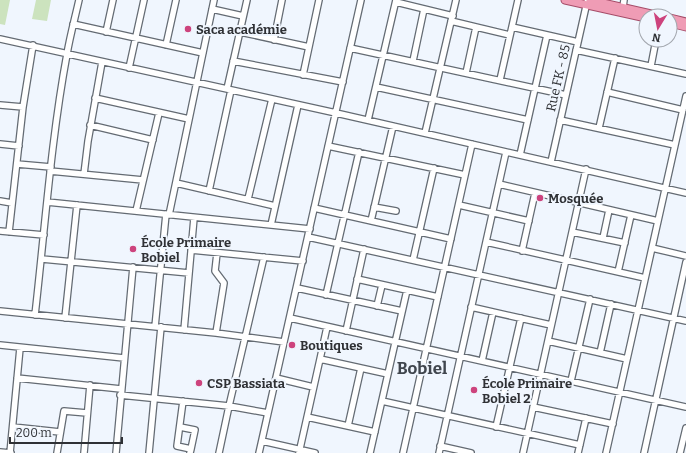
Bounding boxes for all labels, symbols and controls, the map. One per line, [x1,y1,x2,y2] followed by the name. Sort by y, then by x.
[638,8,678,48] north arrow
[196,22,287,37] place label: Saca académie
[183,24,193,34] marker: Saca académie
[651,30,662,44] text: N
[543,43,573,113] street label: Rue FK - 85
[548,191,603,206] place label: Mosquée
[535,193,545,203] marker: Mosquée
[141,234,231,265] place label: École Primaire Bobiel
[128,244,138,254] marker: École Primaire Bobiel
[300,338,363,353] place label: Boutiques
[287,340,297,350] marker: Boutiques
[397,358,447,379] district label: Bobiel
[482,375,572,406] place label: École Primaire Bobiel 2
[207,376,286,391] place label: CSP Bassiata
[194,378,204,388] marker: CSP Bassiata
[469,385,479,395] marker: École Primaire Bobiel 2
[10,419,122,445] scale bar
[16,426,52,440] text: 200 m

